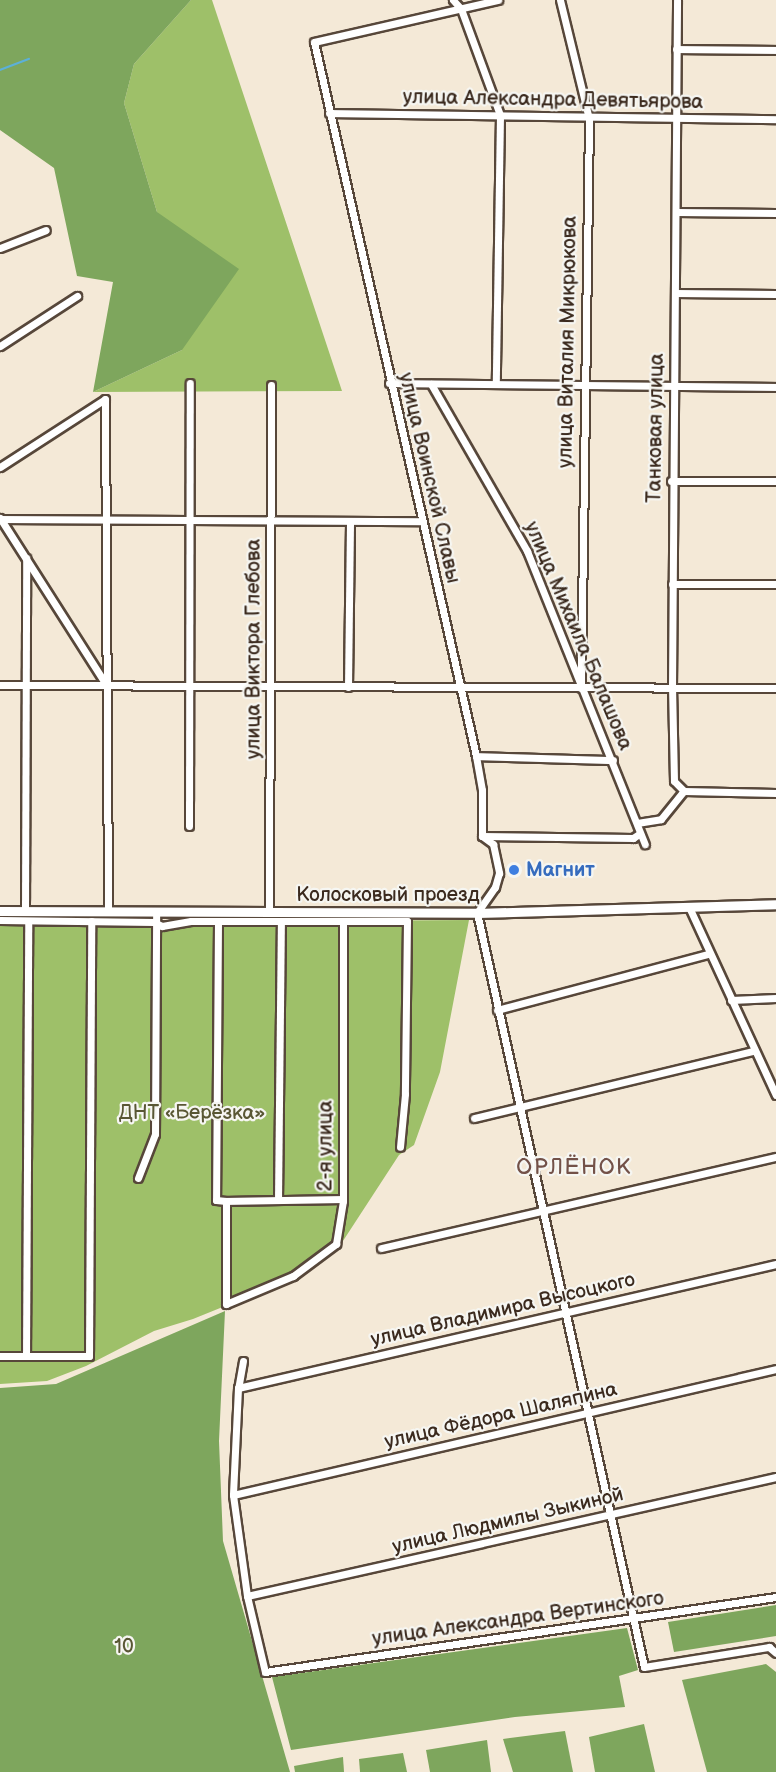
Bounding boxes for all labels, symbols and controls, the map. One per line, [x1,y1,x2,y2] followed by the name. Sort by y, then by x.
[403,85,703,115] street label: улица Александра Девятьярова
[554,216,582,468] street label: улица Виталия Микрюкова
[643,353,669,503] street label: Танковая улица
[393,370,465,586] street label: улица Воинской Славы
[519,518,637,754] street label: улица Михаила Балашова
[242,539,266,759] street label: улица Виктора Глебова
[526,858,595,882] place label: Магнит
[507,863,521,877] marker: Магнит
[296,883,480,907] street label: Колосковый проезд
[119,1101,265,1125] park label: ДНТ «Берёзка»
[314,1101,338,1191] street label: 2-я улица
[516,1155,632,1181] district label: ОРЛЁНОК
[369,1268,637,1352] street label: улица Владимира Высоцкого
[382,1378,620,1454] street label: улица Фёдора Шаляпина
[390,1483,626,1559] street label: улица Людмилы Зыкиной
[371,1587,665,1651] street label: улица Александра Вертинского
[114,1635,134,1659] park label: 10

